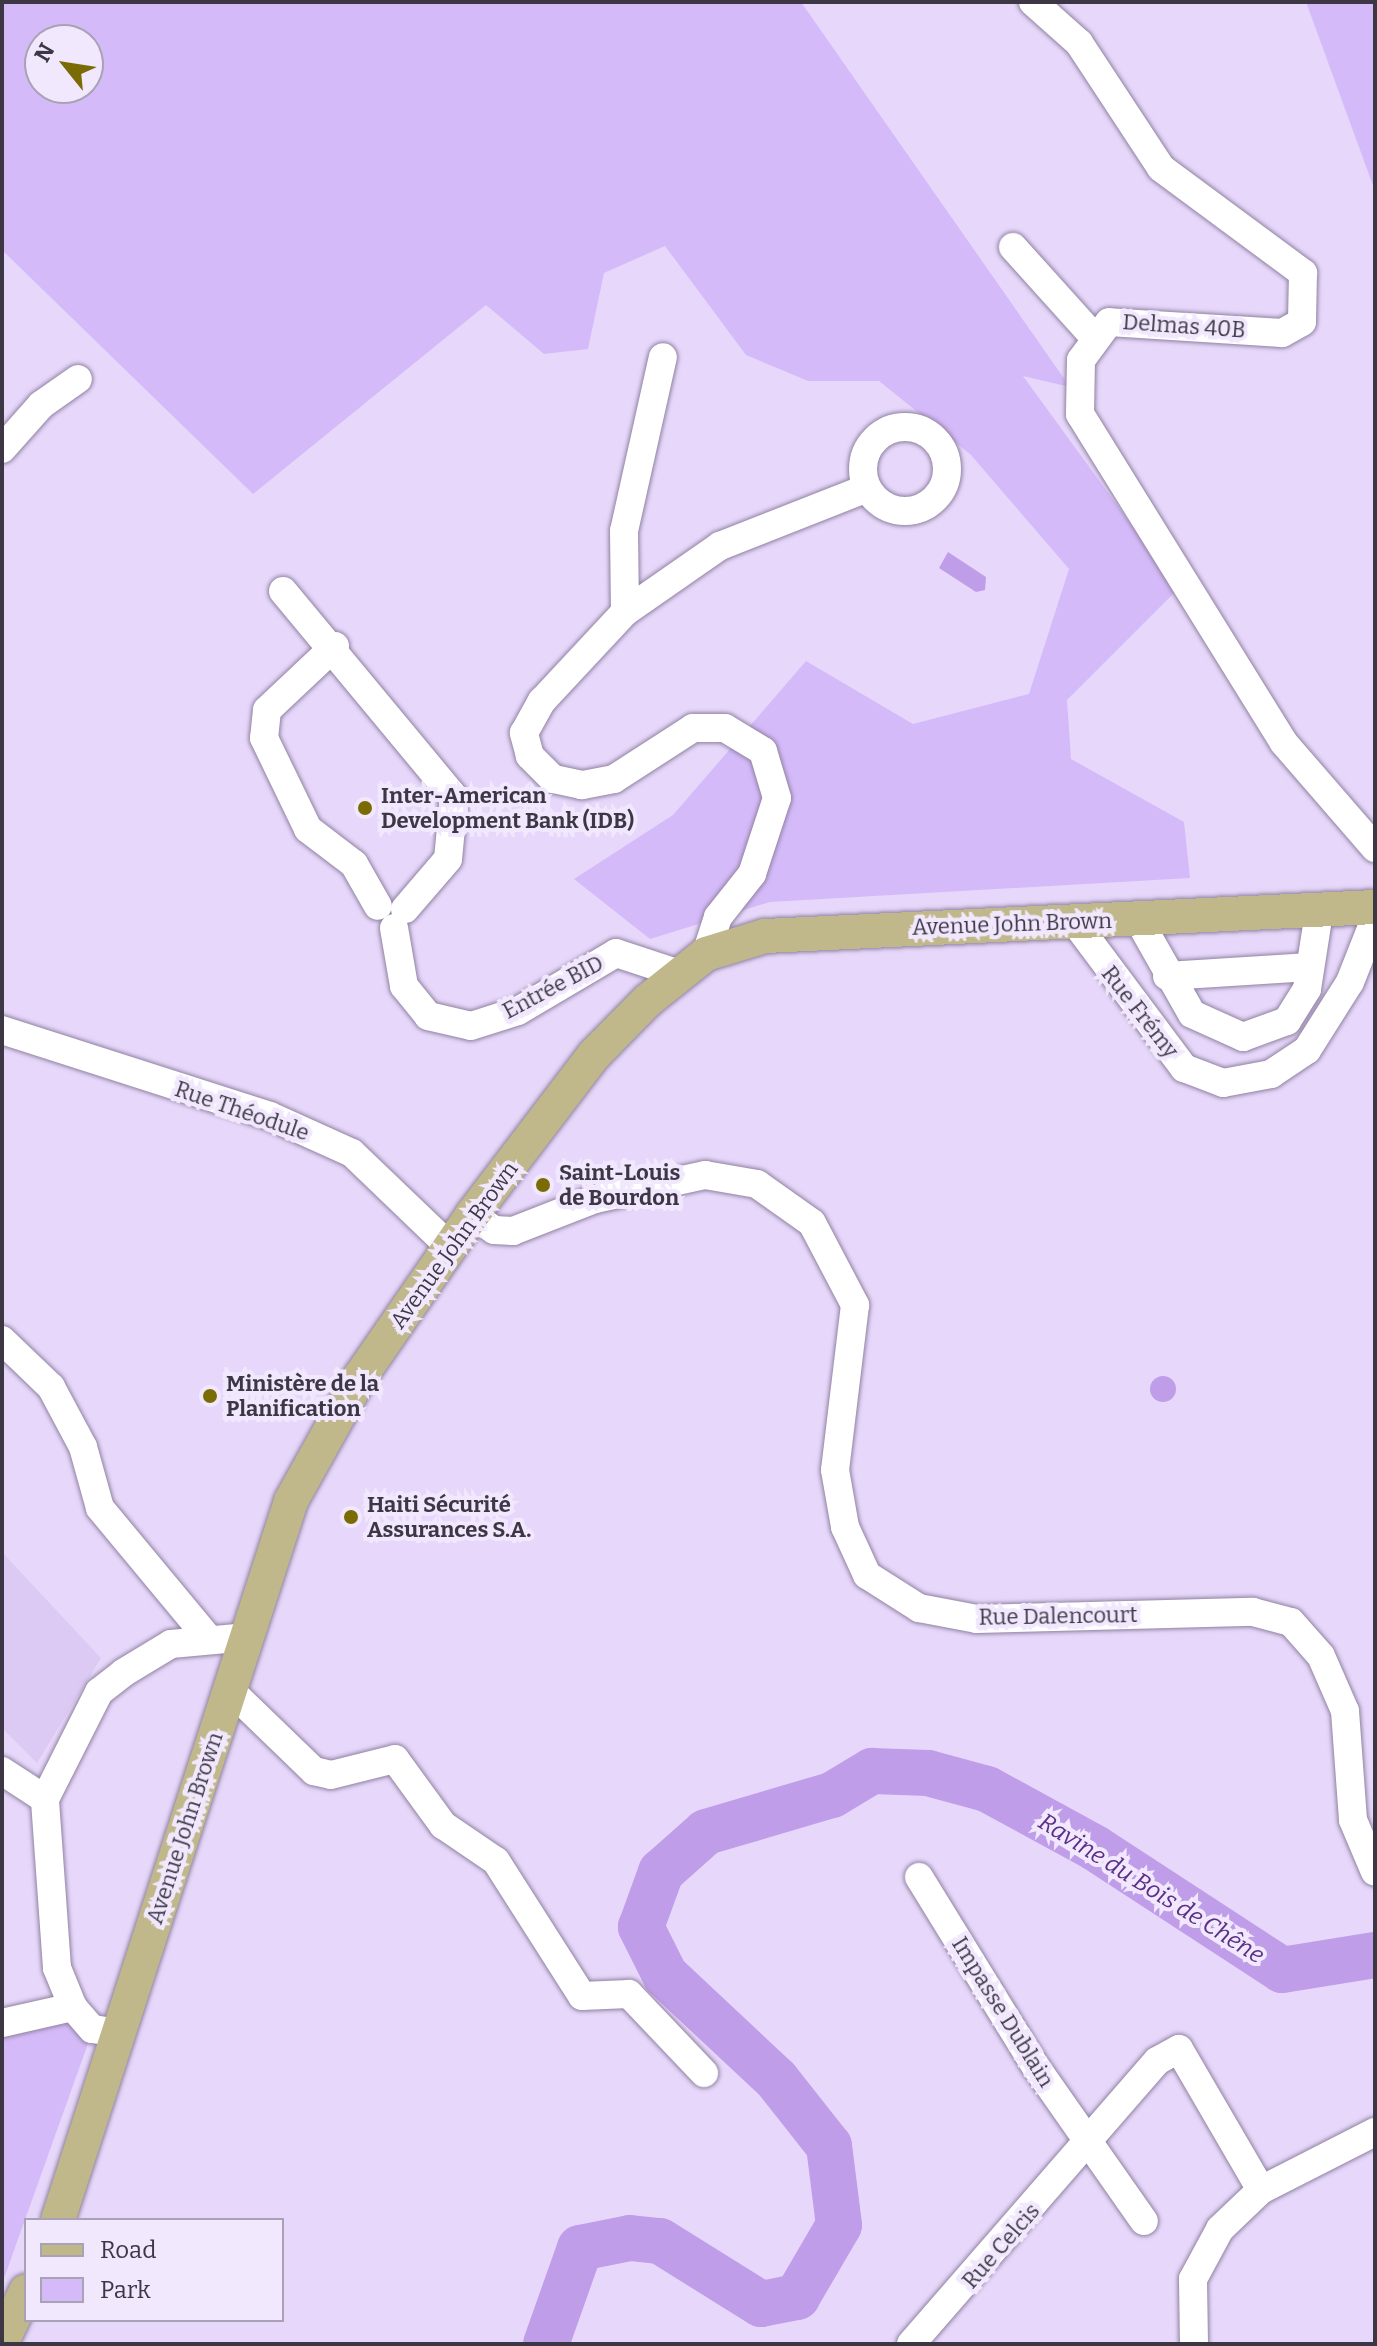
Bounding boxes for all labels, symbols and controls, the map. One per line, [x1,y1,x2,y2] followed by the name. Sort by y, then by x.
[24,24,104,104] north arrow
[29,39,60,67] text: N
[1122,309,1246,343] street label: Delmas 40B
[381,782,634,834] place label: Inter-American Development Bank (IDB)
[356,799,374,817] marker: Inter-American Development Bank (IDB)
[912,907,1112,941] street label: Avenue John Brown
[498,949,608,1025] street label: Entrée BID
[1096,961,1184,1063] street label: Rue Frémy
[171,1076,313,1146] street label: Rue Théodule
[385,1156,523,1334] street label: Avenue John Brown
[559,1159,680,1210] place label: Saint-Louis de Bourdon
[534,1176,552,1194] marker: Saint-Louis de Bourdon
[226,1370,379,1422] place label: Ministère de la Planification
[201,1387,219,1405] marker: Ministère de la Planification
[367,1491,531,1542] place label: Haiti Sécurité Assurances S.A.
[342,1508,360,1526] marker: Haiti Sécurité Assurances S.A.
[978,1601,1138,1631] street label: Rue Dalencourt
[142,1729,228,1927] street label: Avenue John Brown
[1033,1808,1269,1970] water label: Ravine du Bois de Chêne
[946,1932,1060,2092] street label: Impasse Dublain
[957,2198,1045,2294] street label: Rue Celcis
[24,2218,284,2322] legend
[100,2236,156,2264] text: Road
[100,2276,151,2304] text: Park

